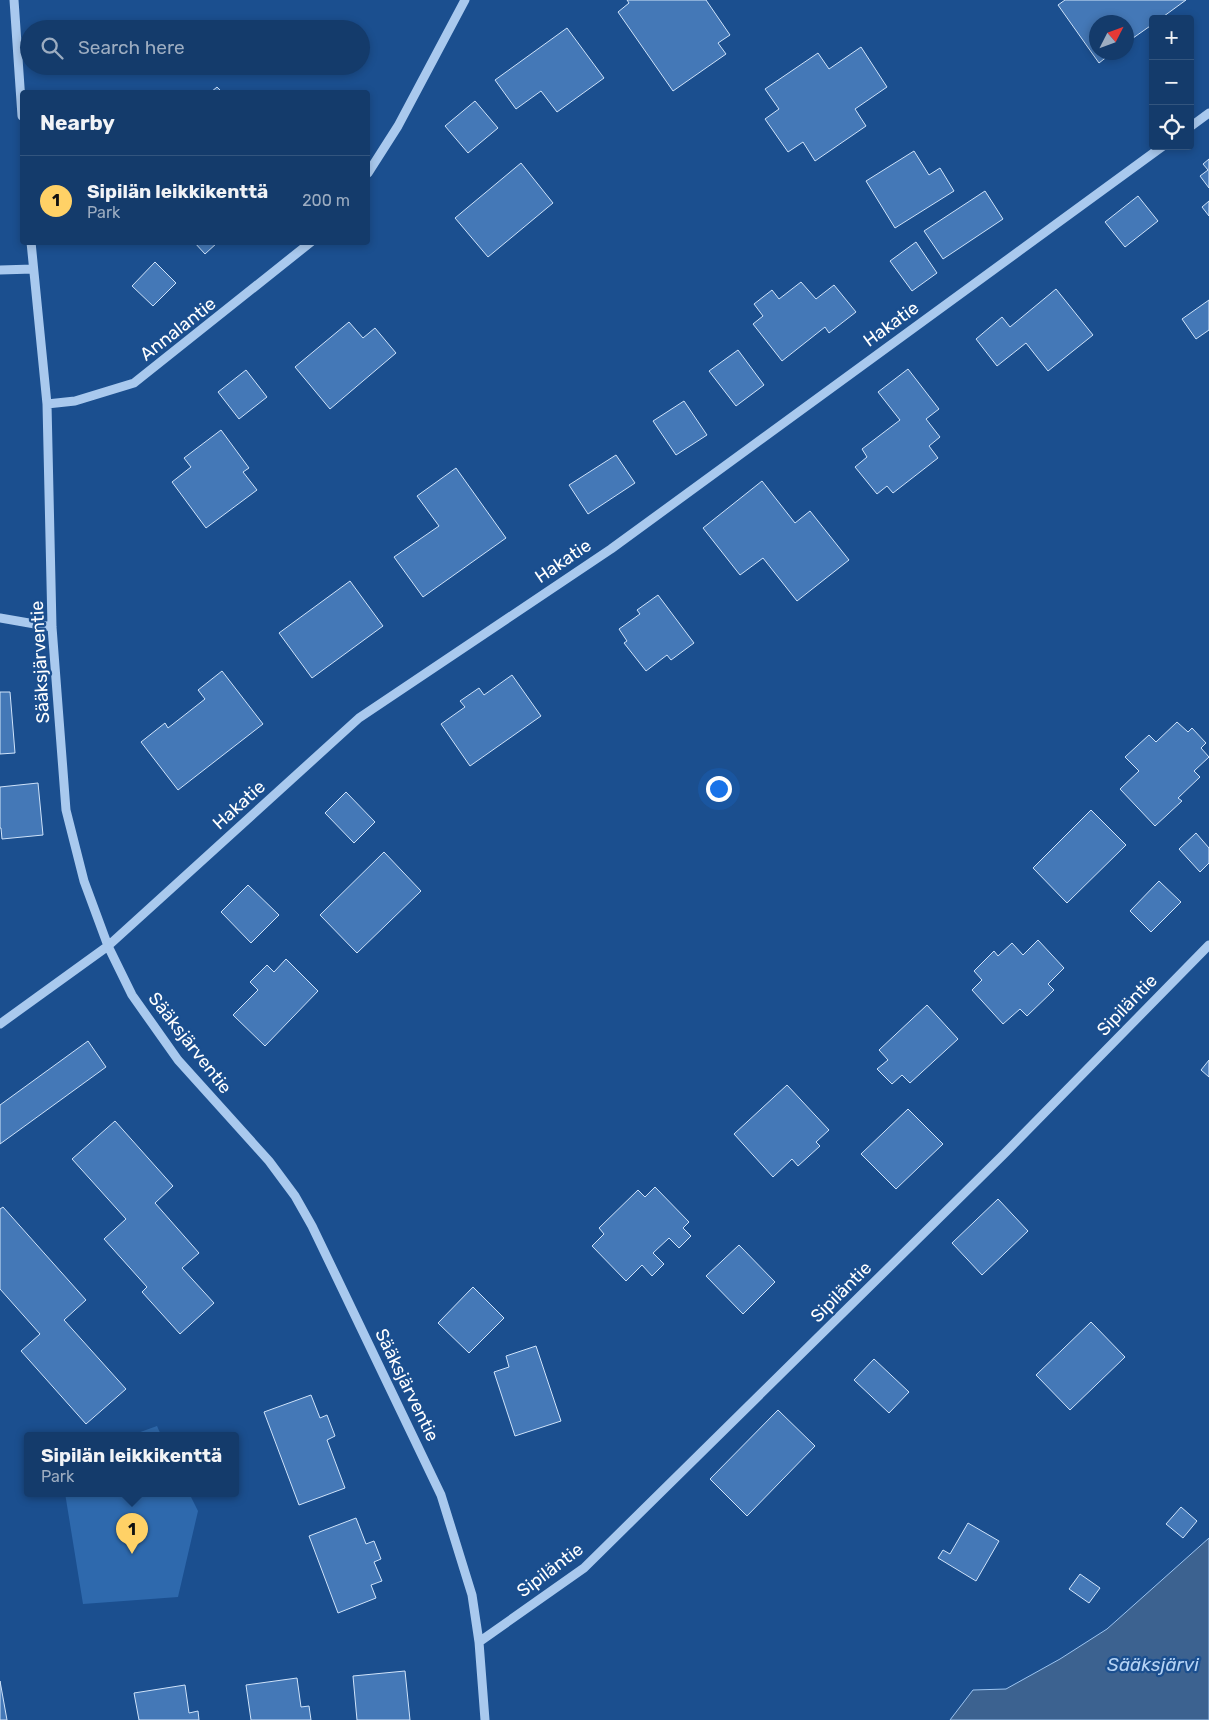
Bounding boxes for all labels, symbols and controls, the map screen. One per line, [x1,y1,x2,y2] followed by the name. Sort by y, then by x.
[1089,15,1134,60] north arrow
[1149,15,1194,150] map controls
[1149,15,1194,60] button: +
[20,20,370,75] search box
[38,34,66,62] icon: search
[78,36,185,59] text: Search here
[1149,60,1194,105] button: −
[1149,105,1194,150] button: locate
[40,110,115,135] text: Nearby
[87,180,268,203] text: Sipilän leikkikenttä
[52,191,60,210] text: 1
[302,191,350,210] text: 200 m
[87,203,120,222] text: Park
[136,293,220,365] street label: Annalantie
[859,297,923,351] street label: Hakatie
[531,534,595,588] street label: Hakatie
[26,600,54,724] street label: Sääksjärventie
[208,776,270,834] street label: Hakatie
[706,776,732,802] your location
[1092,970,1162,1040] street label: Sipiläntie
[144,988,236,1098] street label: Sääksjärventie
[806,1257,876,1327] street label: Sipiläntie
[370,1325,444,1445] street label: Sääksjärventie
[24,1432,239,1497] popup
[41,1444,222,1467] text: Sipilän leikkikenttä
[41,1467,74,1486] text: Park
[116,1513,148,1554] pin: 1
[513,1538,587,1602] street label: Sipiläntie
[1107,1653,1199,1676] water label: Sääksjärvi

